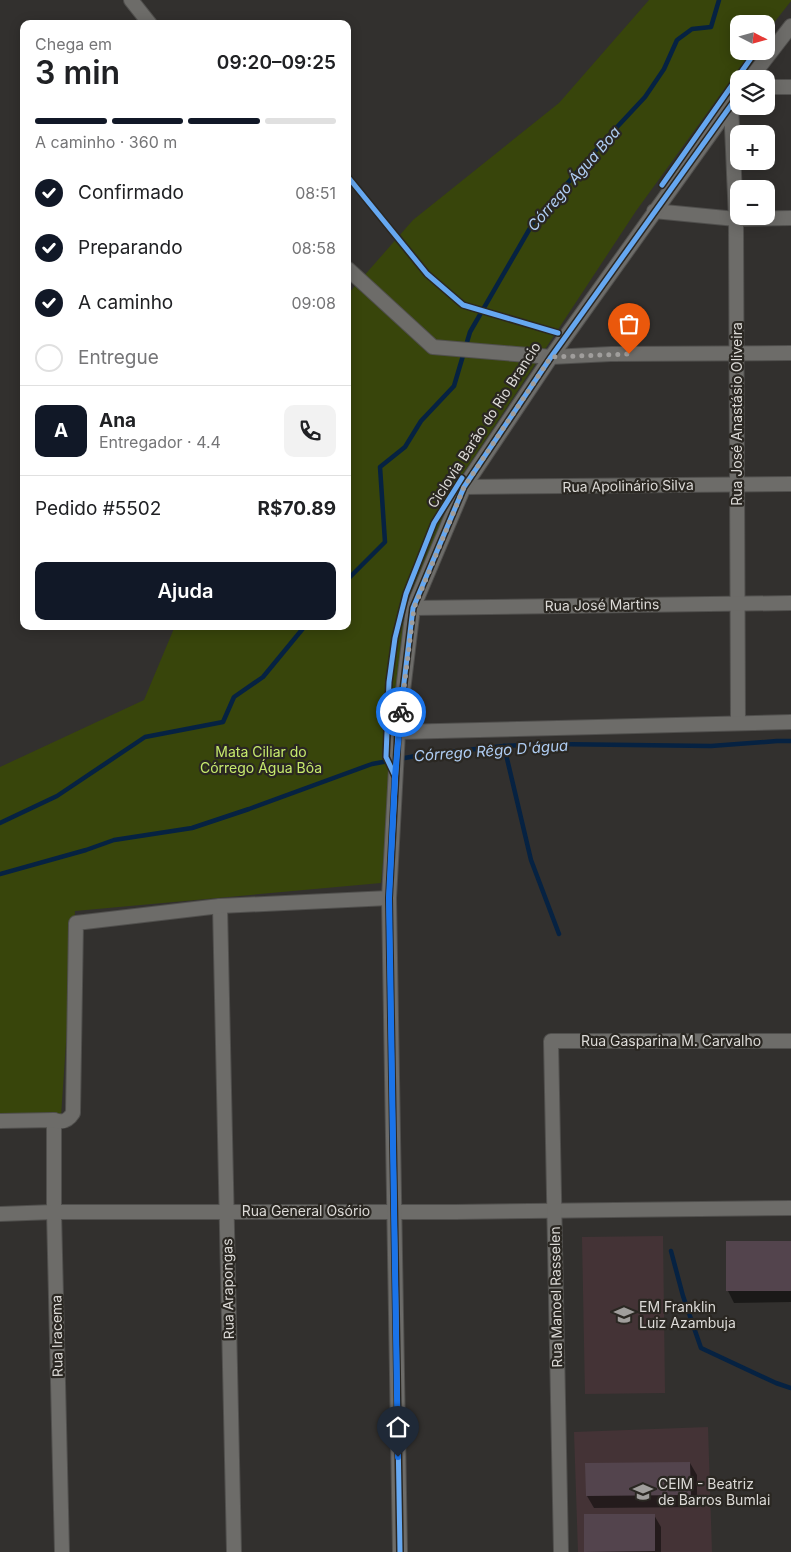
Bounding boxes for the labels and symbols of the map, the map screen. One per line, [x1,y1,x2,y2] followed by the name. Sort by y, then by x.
[730,15,775,60] north arrow
[523,123,624,235] water label: Córrego Água Boa
[608,303,650,354] pin
[728,322,745,506] street label: Rua José Anastásio Oliveira
[423,338,544,511] street label: Ciclovia Barão do Rio Brancio
[562,476,694,495] street label: Rua Apolinário Silva
[545,595,659,614] street label: Rua José Martins
[376,687,426,737] courier
[413,736,569,765] water label: Córrego Rêgo D'água
[200,743,322,776] park label: Mata Ciliar do Córrego Água Bôa
[581,1032,761,1049] street label: Rua Gasparina M. Carvalho
[242,1202,370,1219] street label: Rua General Osório
[546,1226,565,1368] street label: Rua Manoel Rasselen
[218,1238,237,1340] street label: Rua Arapongas
[47,1295,66,1377] street label: Rua Iracema
[639,1298,736,1331] place label: EM Franklin Luiz Azambuja
[613,1304,635,1326] school or university icon: EM Franklin Luiz Azambuja
[377,1406,419,1457] pin
[658,1475,770,1508] place label: CEIM - Beatriz de Barros Bumlai
[632,1481,654,1503] school or university icon: CEIM - Beatriz de Barros Bumlai

